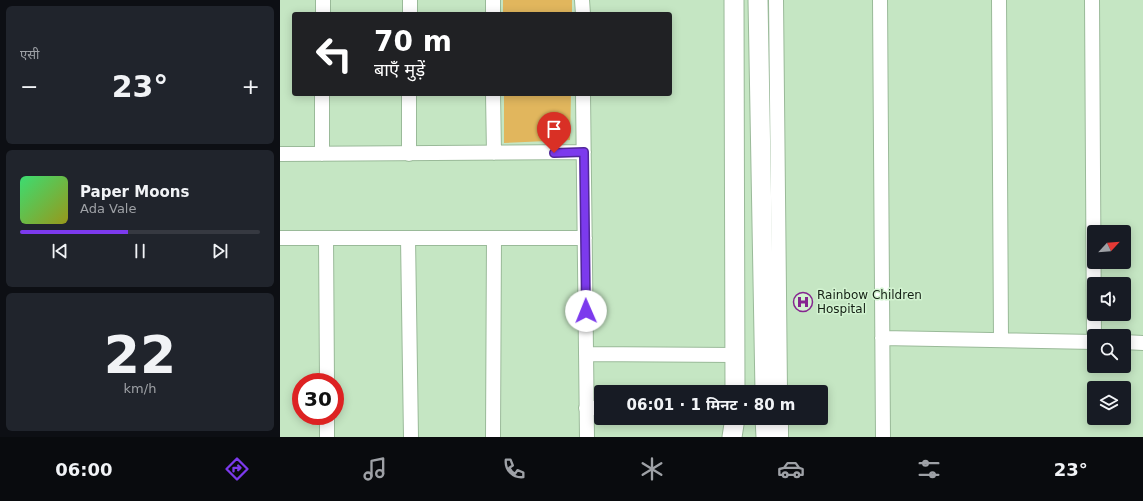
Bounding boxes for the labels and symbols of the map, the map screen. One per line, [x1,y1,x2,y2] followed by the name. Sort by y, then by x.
[537,112,571,153] pin
[1087,225,1131,269] north arrow
[817,288,922,316] place label: Rainbow Children Hospital
[565,290,607,332] position arrow
[792,291,814,313] hospital icon: Rainbow Children Hospital
[292,373,344,425] speed limit sign: 30

